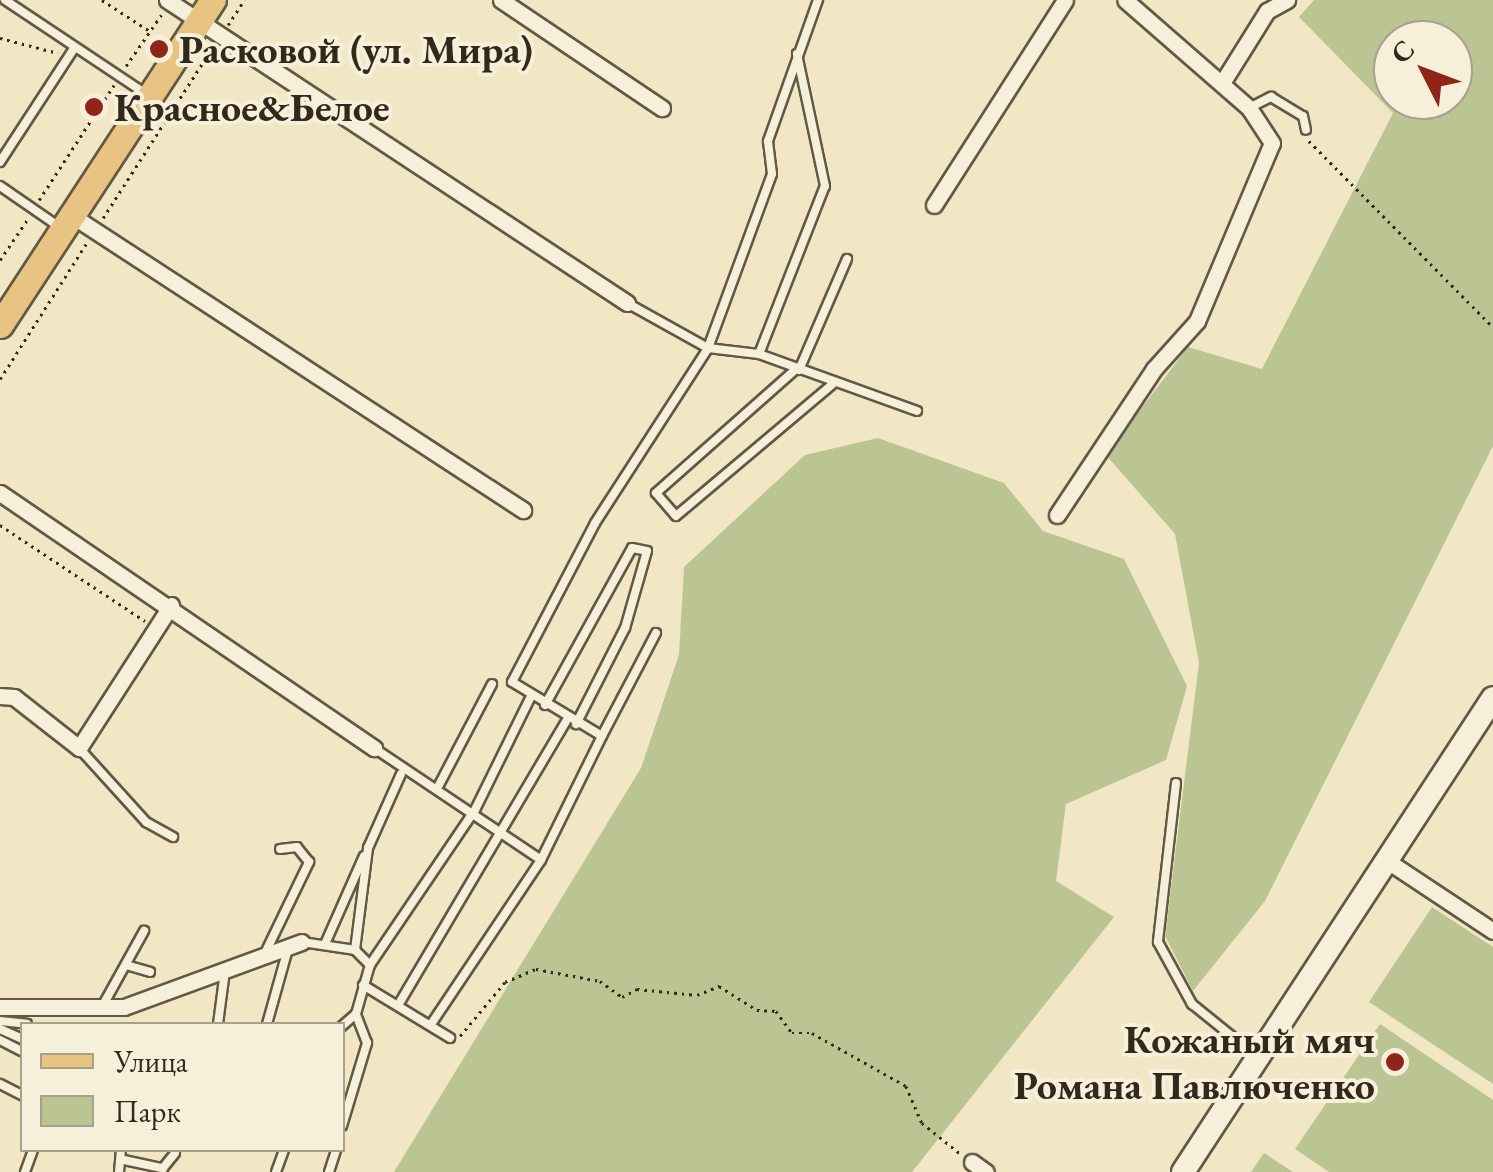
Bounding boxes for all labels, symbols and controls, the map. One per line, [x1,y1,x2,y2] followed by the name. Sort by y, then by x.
[1373,20,1473,120] north arrow
[179,25,533,73] place label: Расковой (ул. Мира)
[1382,32,1422,71] text: С
[148,38,170,60] marker: Расковой (ул. Мира)
[114,83,390,131] place label: Красное&Белое
[83,96,105,118] marker: Красное&Белое
[1014,1015,1375,1109] place label: Кожаный мяч Романа Павлюченко
[20,1022,345,1152] legend
[114,1042,188,1081] text: Улица
[1384,1051,1406,1073] marker: Кожаный мяч Романа Павлюченко
[114,1092,181,1131] text: Парк

